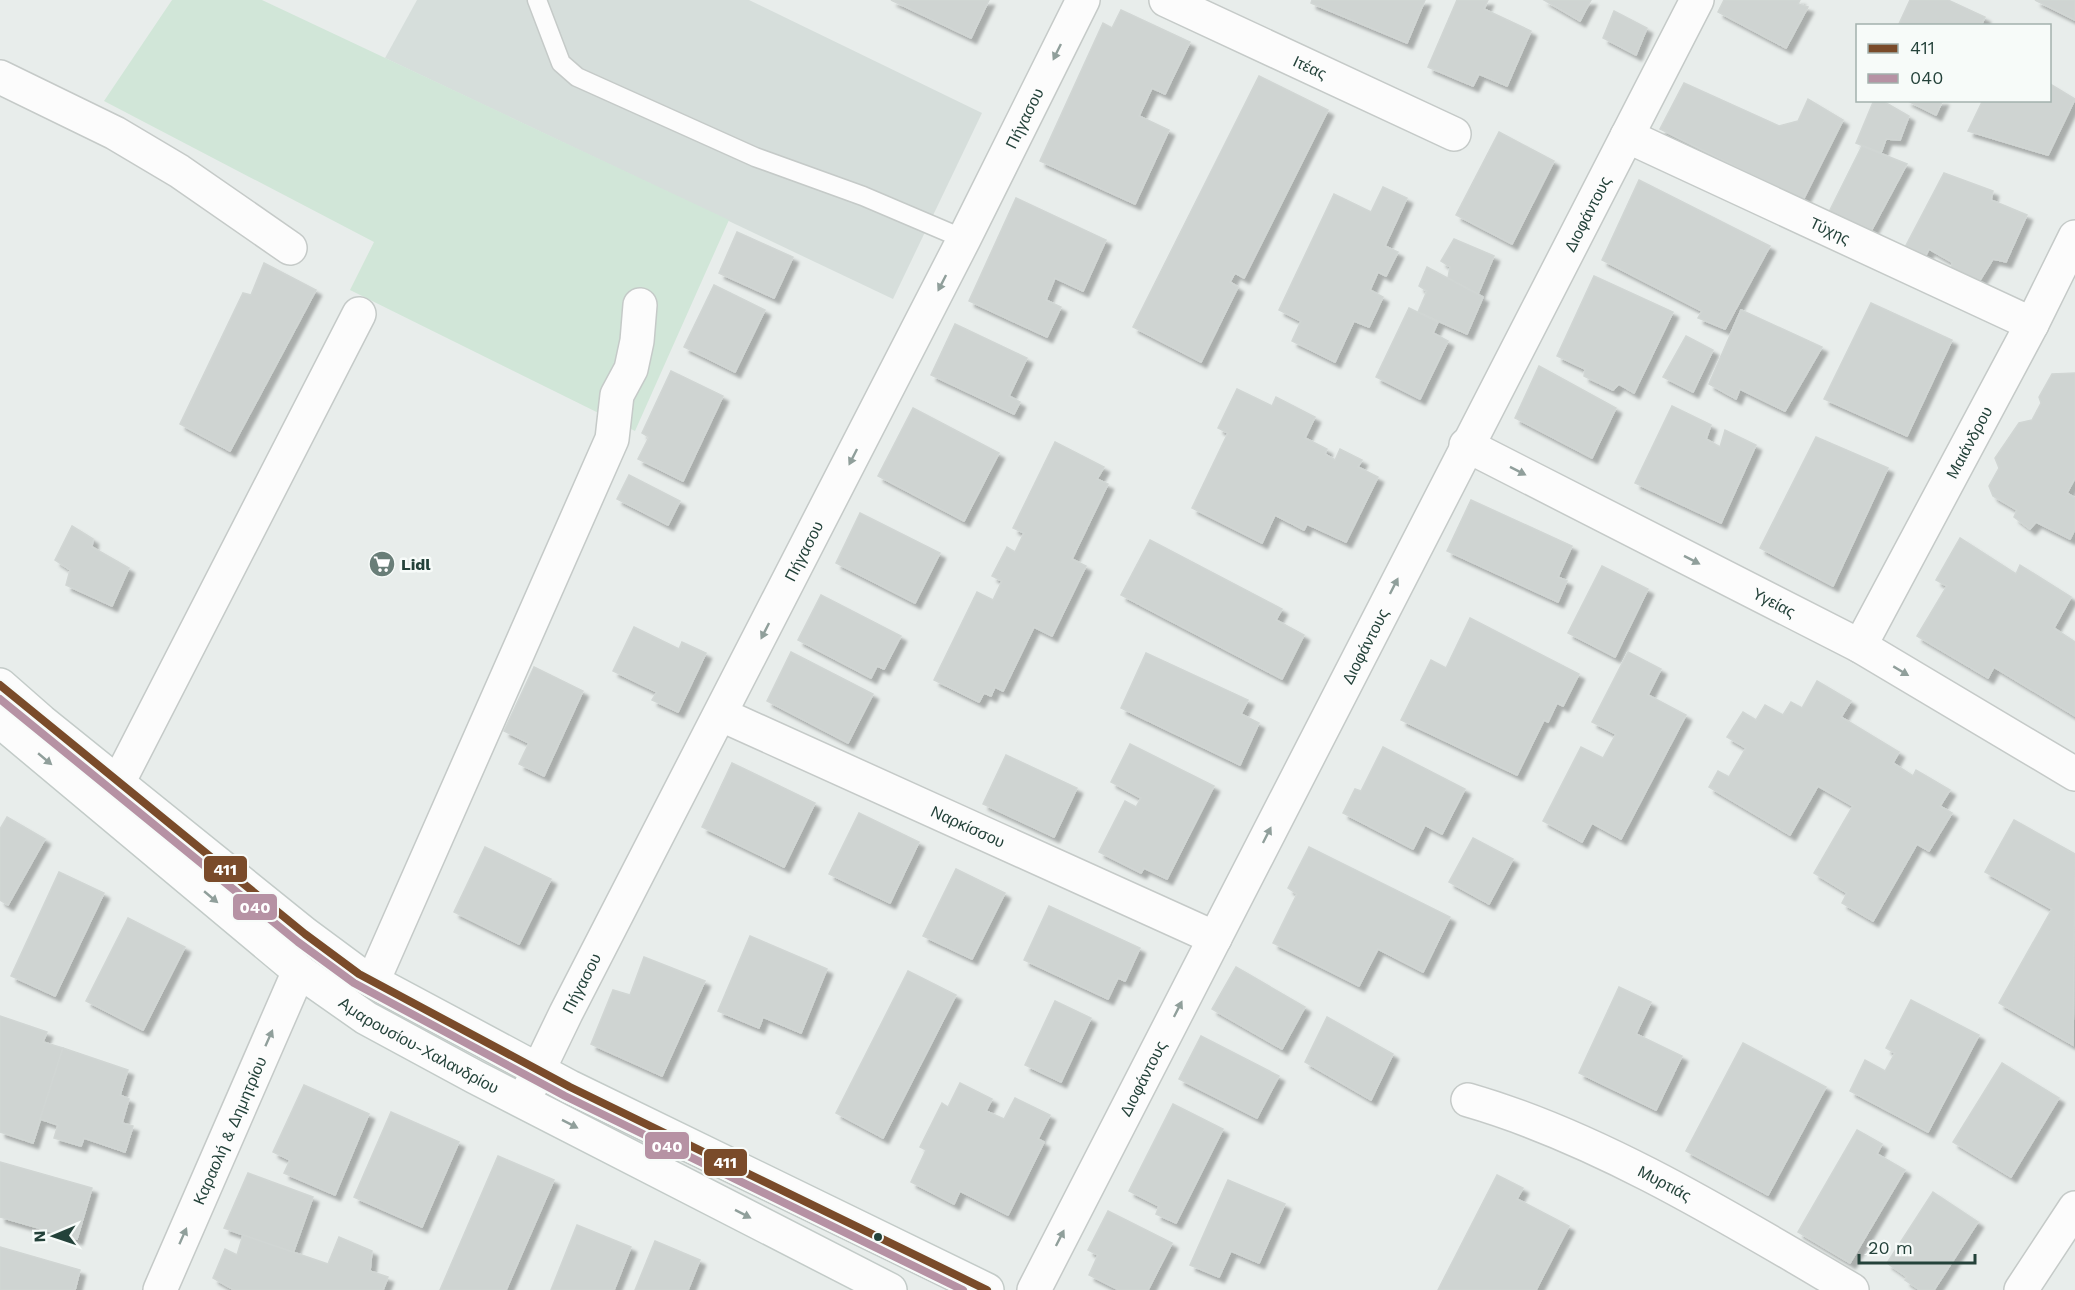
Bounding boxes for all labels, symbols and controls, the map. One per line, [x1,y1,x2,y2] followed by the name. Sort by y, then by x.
[1856,24,2051,102] legend
[1910,37,1935,58] text: 411
[1052,44,1061,61] one-way arrow
[1290,51,1330,83] street label: Ιτέας
[1910,67,1943,88] text: 040
[1001,85,1047,152] street label: Πήγασου
[1560,173,1614,255] street label: Διοφάντους
[1807,213,1854,248] street label: Τύχης
[937,275,946,292] one-way arrow
[1942,403,1996,482] street label: Μαιάνδρου
[848,449,858,466] one-way arrow
[1510,467,1527,476] one-way arrow
[780,518,827,584] street label: Πήγασου
[367,549,397,579] supermarket icon: Lidl
[401,555,431,574] place label: Lidl
[1683,555,1700,565] one-way arrow
[1389,578,1399,595] one-way arrow
[1750,583,1799,621] street label: Υγείας
[1338,605,1392,687] street label: Διοφάντους
[760,622,770,640] one-way arrow
[1893,665,1909,676] one-way arrow
[37,752,53,765] one-way arrow
[928,801,1008,851] street label: Ναρκίσσου
[1262,826,1272,843] one-way arrow
[203,855,248,883] line badge: 411
[213,860,237,879] text: 411
[203,890,218,903] one-way arrow
[232,893,278,921] line badge: 040
[240,898,270,917] text: 040
[558,950,605,1017] street label: Πήγασου
[335,993,502,1097] street label: Αμαρουσίου-Χαλανδρίου
[1174,1000,1183,1017] one-way arrow
[265,1030,274,1047] one-way arrow
[1116,1037,1170,1119] street label: Διοφάντους
[189,1054,270,1207] street label: Καραολή & Δημητρίου
[562,1119,579,1129] one-way arrow
[644,1131,690,1160] line badge: 040
[652,1137,682,1156] text: 040
[703,1148,748,1177] line badge: 411
[713,1153,737,1172] text: 411
[1635,1161,1695,1205] street label: Μυρτιάς
[24,1206,84,1266] north arrow
[735,1209,752,1219] one-way arrow
[178,1227,188,1245] one-way arrow
[1859,1227,1974,1265] scale bar
[1055,1229,1065,1246] one-way arrow
[30,1230,49,1243] text: N
[872,1231,884,1243] unlabelled marker
[1868,1237,1913,1258] text: 20 m

